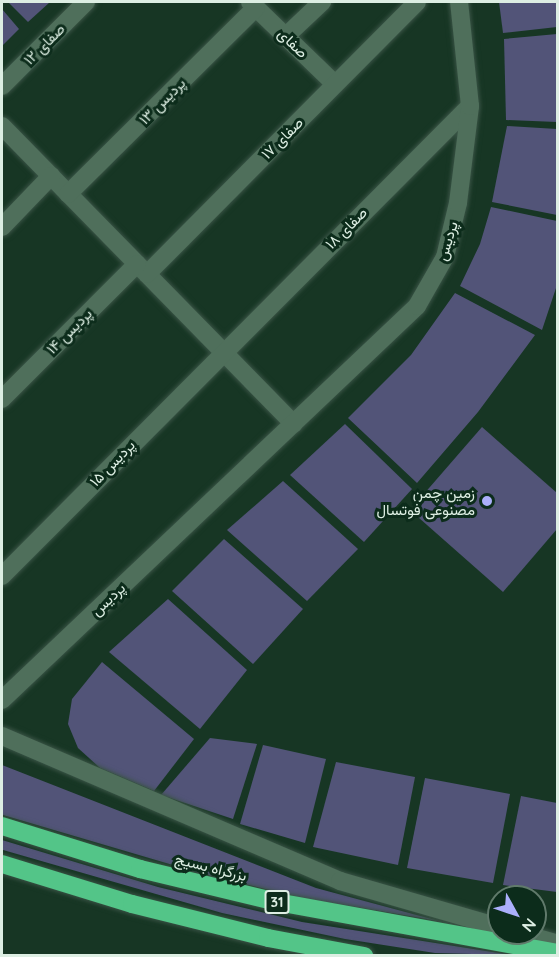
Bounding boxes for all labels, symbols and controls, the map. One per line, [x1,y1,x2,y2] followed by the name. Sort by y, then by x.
[20,20,68,68] street label: صفای ۱۲
[274,25,312,61] street label: صفای
[135,74,189,128] street label: پردیس ۱۳
[257,113,307,163] street label: صفای ۱۷
[321,203,371,253] street label: صفای ۱۸
[433,219,461,263] street label: پردیس
[42,304,96,358] street label: پردیس ۱۴
[86,436,138,490] street label: پردیس ۱۵
[376,483,475,518] place label: زمین چمن مصنوعی فوتسال
[480,494,494,508] marker: زمین چمن مصنوعی فوتسال
[87,579,129,619] street label: پردیس
[173,849,249,885] street label: بزرگراه بسیج
[487,885,547,945] north arrow
[264,891,290,913] road number: 31
[518,914,541,936] text: N

